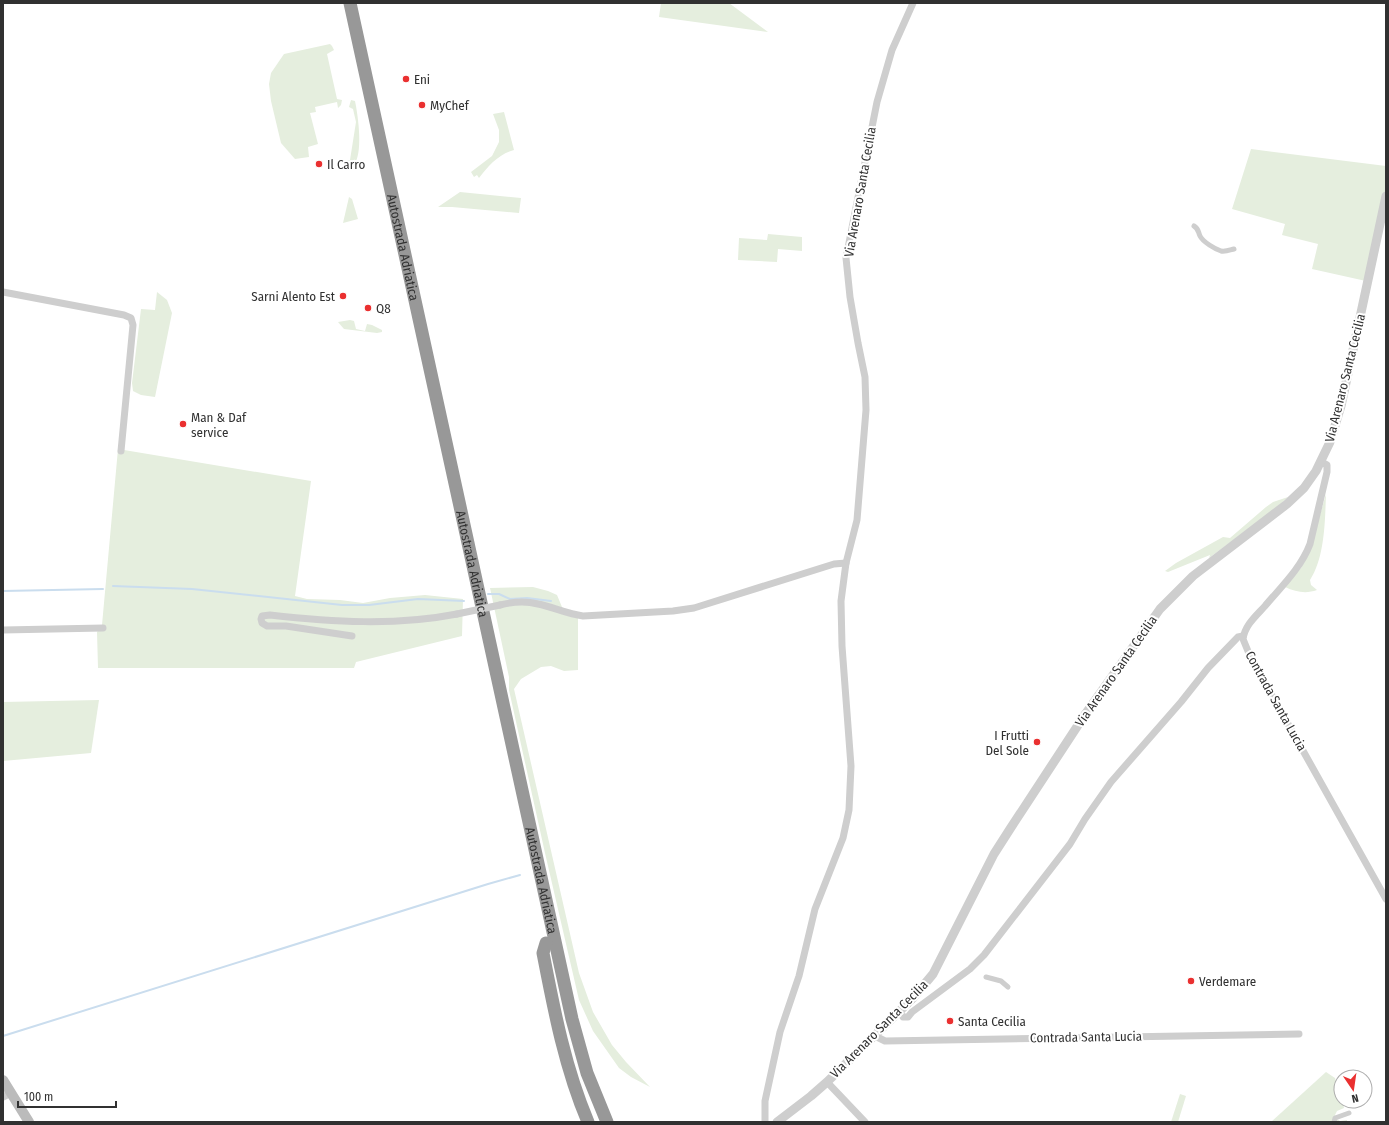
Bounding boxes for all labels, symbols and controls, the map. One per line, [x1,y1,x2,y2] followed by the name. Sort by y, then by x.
[414,72,430,87] place label: Eni
[401,74,411,84] marker: Eni
[430,98,470,113] place label: MyChef
[417,100,427,110] marker: MyChef
[841,126,879,258] street label: Via Arenaro Santa Cecilia
[327,157,365,172] place label: Il Carro
[314,159,324,169] marker: Il Carro
[384,193,422,302] street label: Autostrada Adriatica
[251,289,336,304] place label: Sarni Alento Est
[338,291,348,301] marker: Sarni Alento Est
[376,301,391,316] place label: Q8
[363,303,373,313] marker: Q8
[1322,312,1368,444] street label: Via Arenaro Santa Cecilia
[191,410,247,440] place label: Man & Daf service
[178,419,188,429] marker: Man & Daf service
[454,509,491,618] street label: Autostrada Adriatica
[1072,613,1160,729] street label: Via Arenaro Santa Cecilia
[1242,648,1310,754] street label: Contrada Santa Lucia
[985,728,1029,758] place label: I Frutti Del Sole
[1032,737,1042,747] marker: I Frutti Del Sole
[523,826,561,935] street label: Autostrada Adriatica
[1199,974,1256,989] place label: Verdemare
[1186,976,1196,986] marker: Verdemare
[827,977,931,1081] street label: Via Arenaro Santa Cecilia
[958,1014,1026,1029] place label: Santa Cecilia
[945,1016,955,1026] marker: Santa Cecilia
[1030,1029,1142,1045] street label: Contrada Santa Lucia
[1333,1069,1373,1109] north arrow
[18,1083,116,1109] scale bar
[24,1090,53,1104] text: 100 m
[1350,1091,1360,1105] text: N

